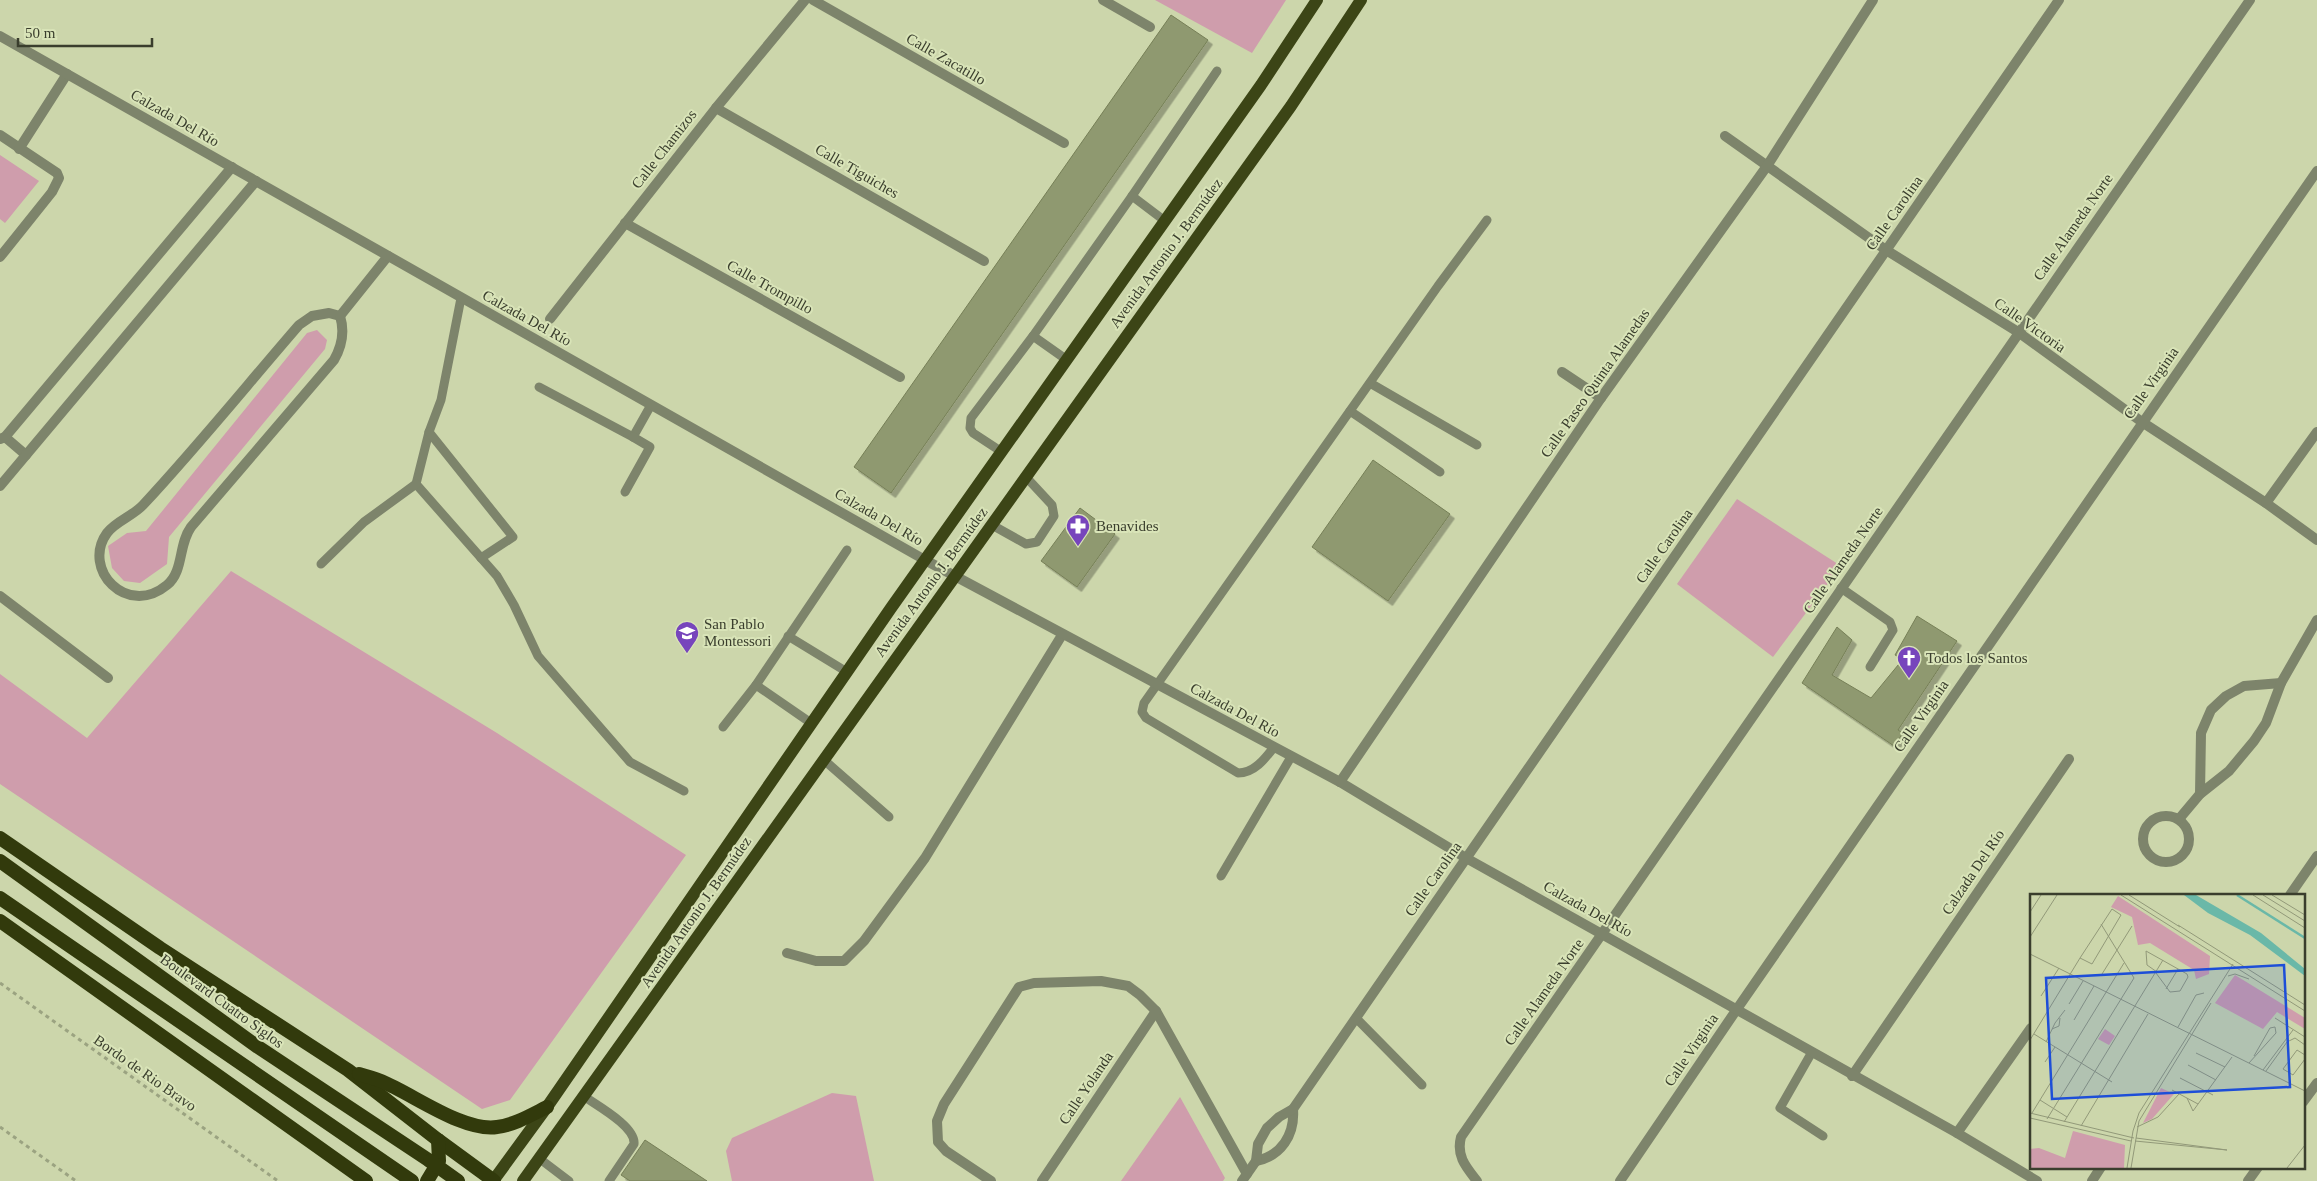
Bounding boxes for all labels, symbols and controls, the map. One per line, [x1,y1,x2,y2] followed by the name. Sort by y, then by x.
[18,15,151,47] scale bar
[25,25,56,41] text: 50 m
[904,30,988,88] street label: Calle Zacatillo
[128,86,222,150] street label: Calzada Del Río
[628,106,700,192] street label: Calle Chamizos
[812,141,902,201] street label: Calle Tiguiches
[2030,170,2116,283] street label: Calle Alameda Norte
[1862,172,1926,253] street label: Calle Carolina
[1106,175,1226,331] street label: Avenida Antonio J. Bermúdez
[724,257,816,317] street label: Calle Trompillo
[480,287,574,349] street label: Calzada Del Río
[1991,295,2069,356] street label: Calle Victoria
[1537,305,1653,460] street label: Calle Paseo Quinta Alamedas
[2120,344,2182,422] street label: Calle Virginia
[832,485,926,549] street label: Calzada Del Río
[1800,503,1886,616] street label: Calle Alameda Norte
[871,504,991,660] street label: Avenida Antonio J. Bermúdez
[1632,505,1696,586] street label: Calle Carolina
[1065,513,1091,547] pharmacy icon: Benavides
[1096,518,1159,534] place label: Benavides
[704,616,772,649] place label: San Pablo Montessori
[674,620,700,654] school or university icon: San Pablo Montessori
[1896,645,1922,679] church icon: Todos los Santos
[1926,650,2028,666] place label: Todos los Santos
[1890,677,1952,755] street label: Calle Virginia
[1187,680,1283,740] street label: Calzada Del Río
[1939,826,2007,918] street label: Calzada Del Río
[638,833,755,991] street label: Avenida Antonio J. Bermúdez
[1401,838,1465,919] street label: Calle Carolina
[1541,878,1635,940] street label: Calzada Del Río
[2030,894,2304,1168] inset map
[1501,935,1587,1048] street label: Calle Alameda Norte
[157,951,287,1051] street label: Boulevard Cuatro Siglos
[1661,1010,1721,1089] street label: Calle Virginia
[91,1032,199,1114] street label: Bordo de Rio Bravo
[1056,1048,1116,1127] street label: Calle Yolanda

